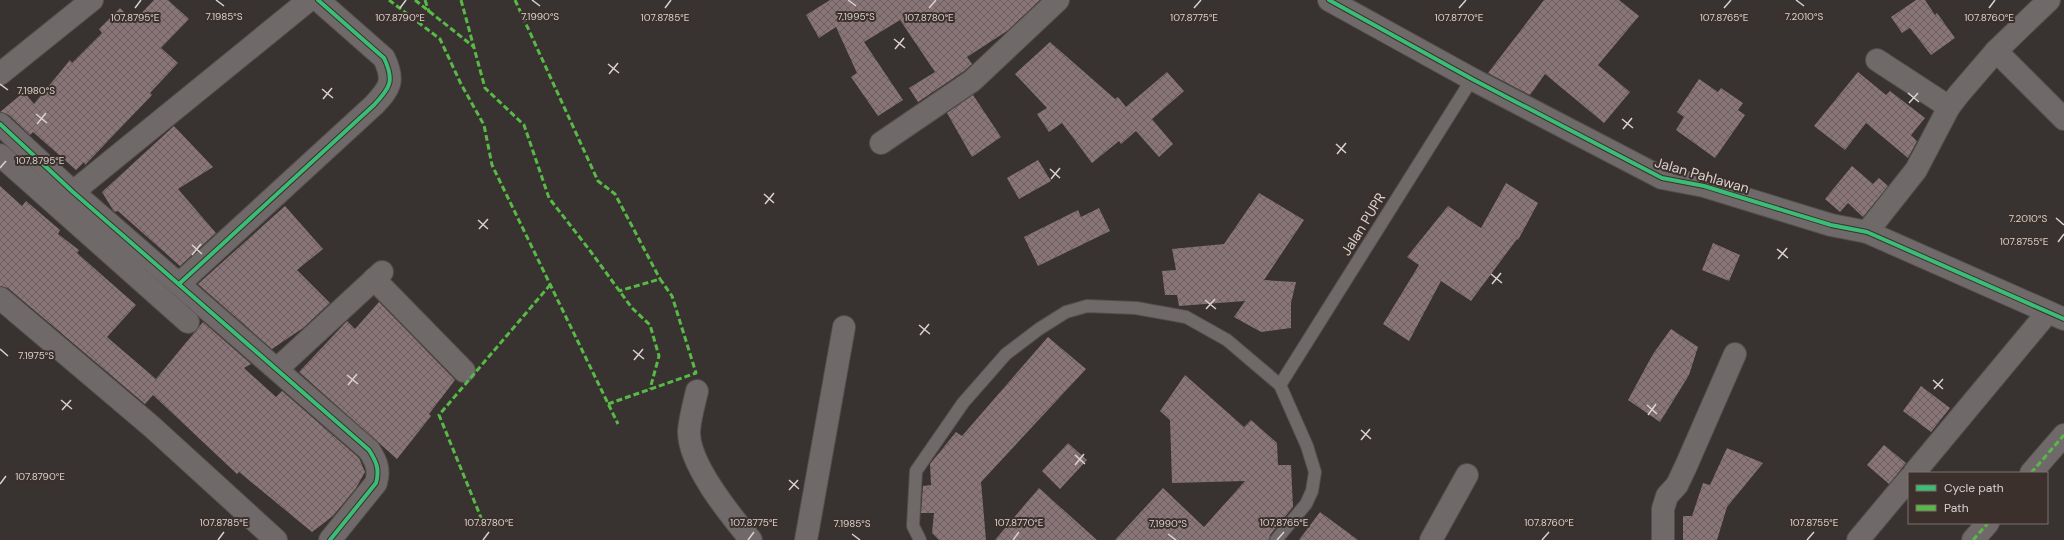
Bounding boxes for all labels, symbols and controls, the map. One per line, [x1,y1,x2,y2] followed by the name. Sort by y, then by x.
[205,10,243,23] text: 7.1985°S
[521,10,559,23] text: 7.1990°S
[837,10,875,23] text: 7.1995°S
[1785,10,1823,23] text: 7.2010°S
[111,11,160,24] text: 107.8795°E
[375,11,425,24] text: 107.8790°E
[641,11,690,24] text: 107.8785°E
[904,11,954,24] text: 107.8780°E
[1170,11,1218,24] text: 107.8775°E
[1435,11,1484,24] text: 107.8770°E
[1700,11,1749,24] text: 107.8765°E
[1964,11,2014,24] text: 107.8760°E
[17,84,55,97] text: 7.1980°S
[1653,153,1751,197] street label: Jalan Pahlawan
[16,154,65,167] text: 107.8795°E
[1337,189,1389,259] street label: Jalan PUPR
[2009,212,2047,225] text: 7.2010°S
[2000,235,2049,248] text: 107.8755°E
[18,349,54,362] text: 7.1975°S
[15,470,65,483] text: 107.8790°E
[1908,472,2048,524] legend
[1944,480,2004,496] text: Cycle path
[1944,500,1969,516] text: Path
[200,516,249,529] text: 107.8785°E
[464,516,514,529] text: 107.8780°E
[730,516,778,529] text: 107.8775°E
[995,516,1044,529] text: 107.8770°E
[1260,516,1309,529] text: 107.8765°E
[1524,516,1574,529] text: 107.8760°E
[1790,516,1839,529] text: 107.8755°E
[833,517,871,530] text: 7.1985°S
[1149,517,1187,530] text: 7.1990°S

